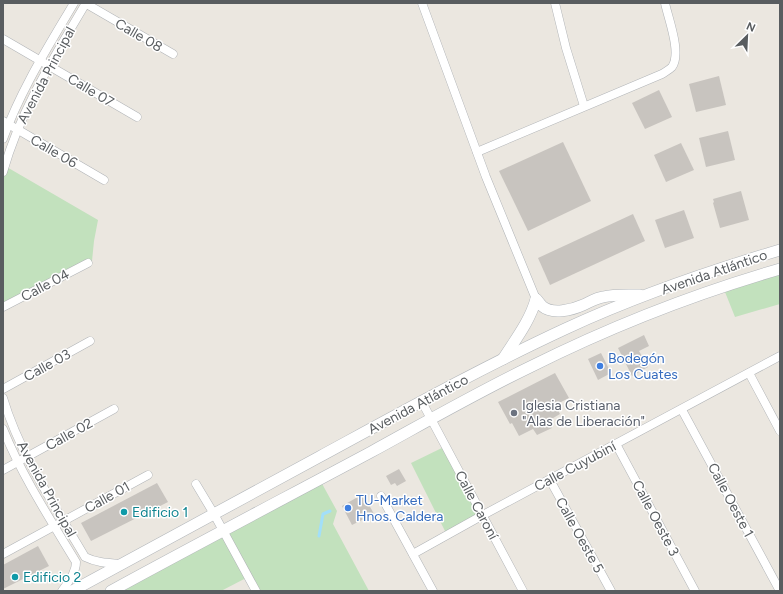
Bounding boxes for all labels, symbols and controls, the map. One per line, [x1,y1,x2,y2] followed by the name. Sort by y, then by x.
[112,15,166,56] street label: Calle 08
[727,16,767,56] north arrow
[744,20,757,35] text: N
[14,24,79,127] street label: Avenida Principal
[65,70,117,111] street label: Calle 07
[27,131,80,172] street label: Calle 06
[659,246,769,299] street label: Avenida Atlántico
[18,266,73,305] street label: Calle 04
[21,346,74,385] street label: Calle 03
[608,350,678,383] place label: Bodegón Los Cuates
[595,361,605,371] marker: Bodegón Los Cuates
[365,371,471,438] street label: Avenida Atlántico
[522,397,645,430] place label: Iglesia Cristiana "Alas de Liberación"
[509,408,519,418] marker: Iglesia Cristiana "Alas de Liberación"
[43,415,96,454] street label: Calle 02
[531,437,620,495] street label: Calle Cuyubiní
[13,438,80,540] street label: Avenida Principal
[704,460,757,540] street label: Calle Oeste 1
[451,468,502,543] street label: Calle Caroní
[628,477,683,559] street label: Calle Oeste 3
[82,478,133,517] street label: Calle 01
[356,492,443,525] place label: TU-Market Hnos. Caldera
[552,494,607,576] street label: Calle Oeste 5
[343,503,353,513] marker: TU-Market Hnos. Caldera
[132,504,188,521] place label: Edificio 1
[119,507,129,517] marker: Edificio 1
[23,569,81,586] place label: Edificio 2
[10,572,20,582] marker: Edificio 2

